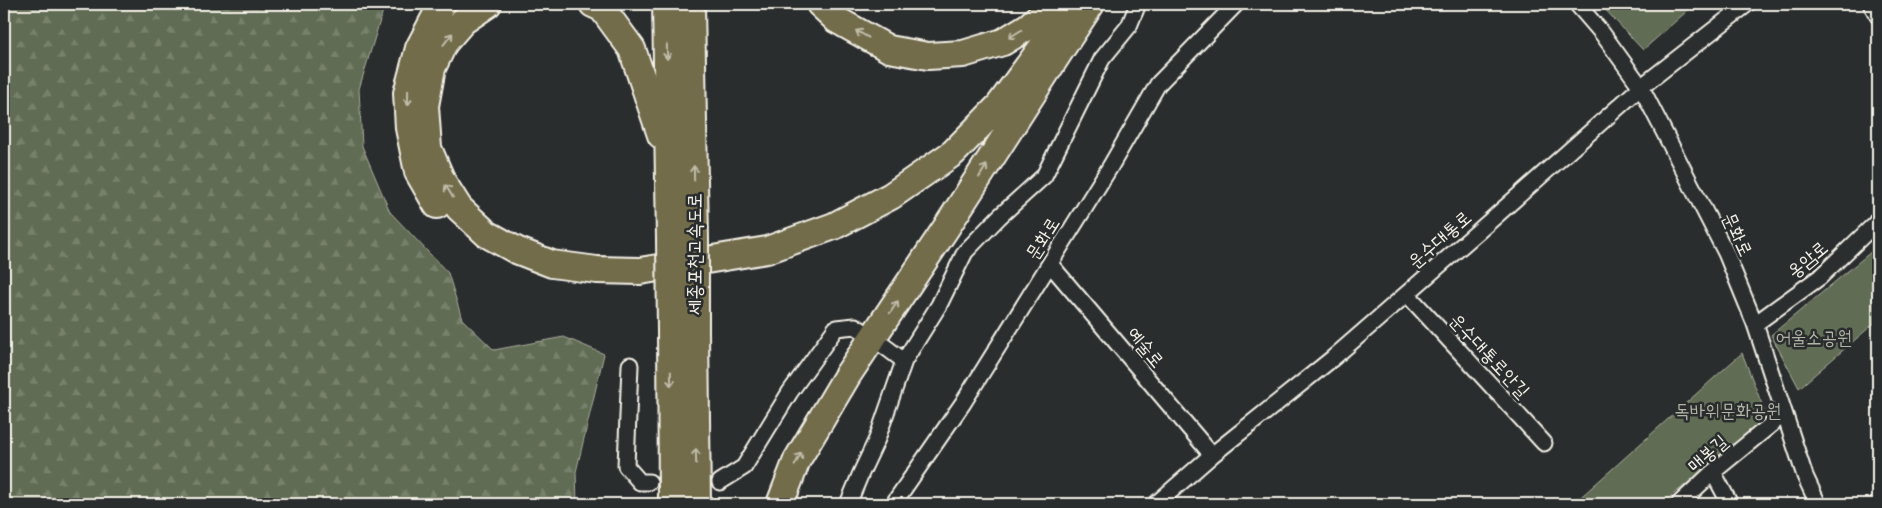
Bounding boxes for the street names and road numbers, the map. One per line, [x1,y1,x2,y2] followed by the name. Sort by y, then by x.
[686,193,709,315] street label: 세종포천고속도로
[1405,208,1478,275] street label: 운수대통로
[1715,210,1755,261] street label: 문화로
[1023,214,1067,265] street label: 문화로
[1784,238,1834,285] street label: 옹암로
[1443,310,1532,404] street label: 운수대통로안길
[1120,324,1167,374] street label: 예술로
[1684,432,1734,479] street label: 매봉길

